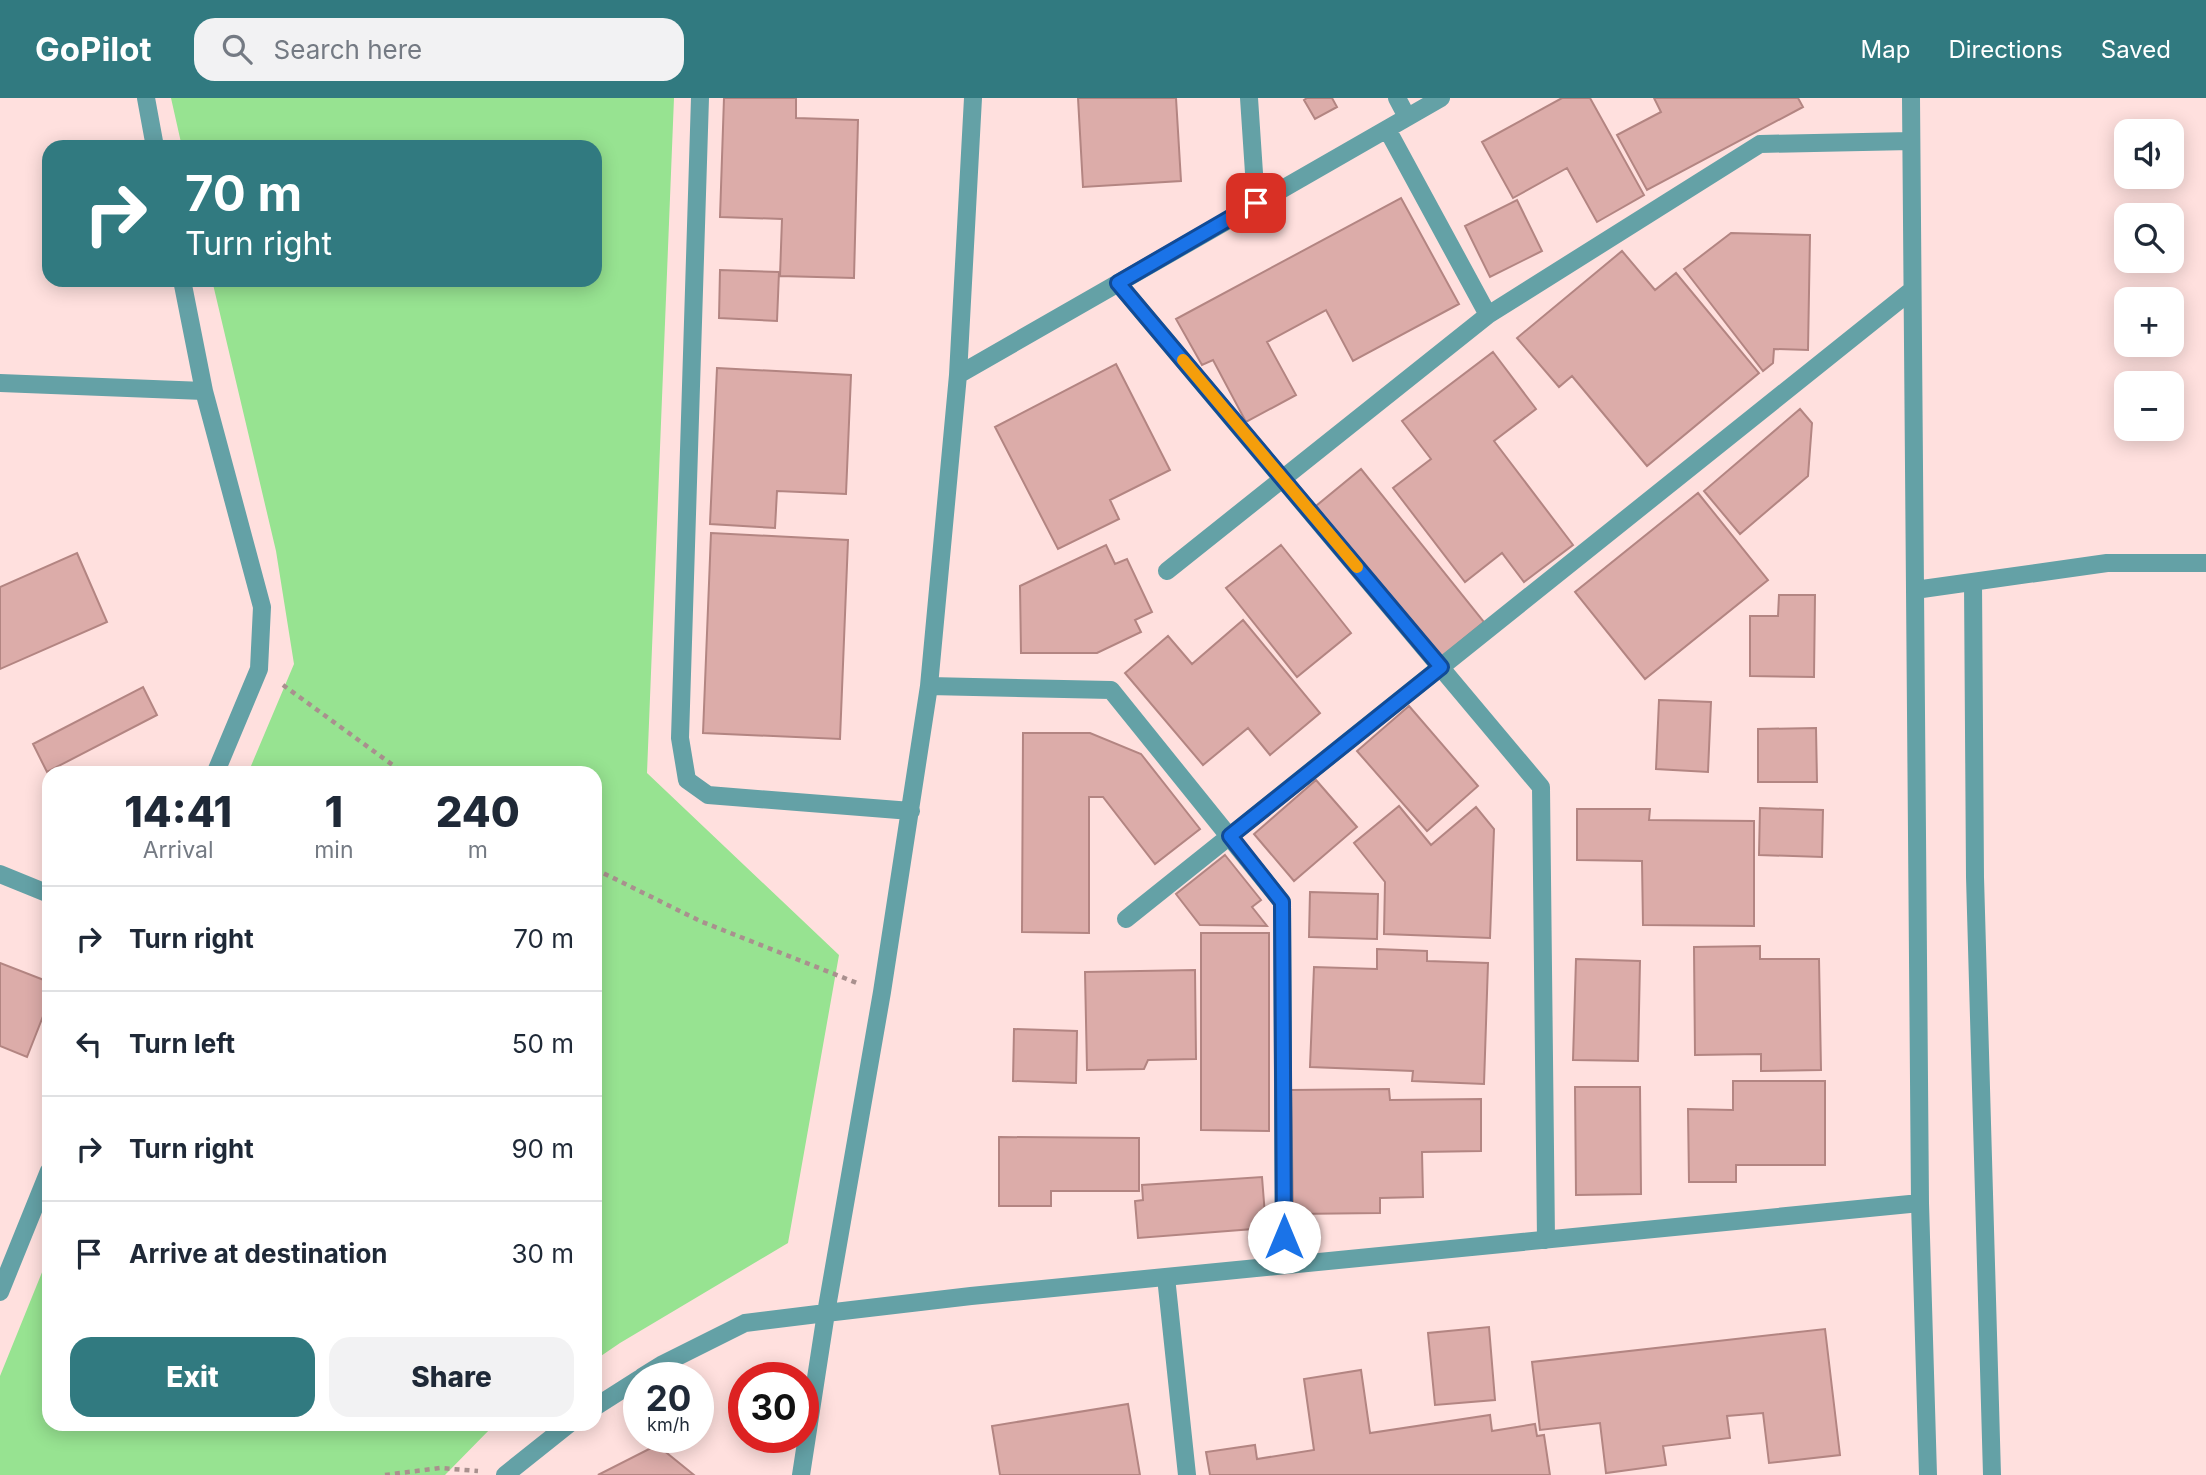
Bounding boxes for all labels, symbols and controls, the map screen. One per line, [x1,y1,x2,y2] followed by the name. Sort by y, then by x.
[194,18,684,81] search box
[35,29,152,69] text: GoPilot
[218,30,256,68] icon: search
[274,34,422,65] text: Search here
[1861,35,1910,64] text: Map
[1948,35,2063,64] text: Directions
[2101,35,2171,64] text: Saved
[2114,119,2184,441] map controls
[2114,119,2184,189] button: sound
[185,164,302,223] text: 70 m
[70,168,161,259] icon: right
[1226,173,1286,233] pin
[1237,184,1275,222] icon: arrive
[2114,203,2184,273] button: search
[185,224,332,263] text: Turn right
[2114,287,2184,357] button: +
[2114,371,2184,441] button: −
[124,786,232,837] text: 14:41
[325,786,343,837] text: 1
[436,786,520,837] text: 240
[143,836,213,864] text: Arrival
[314,836,354,864] text: min
[468,836,488,864] text: m
[70,920,108,958] icon: right
[129,923,254,954] text: Turn right
[513,923,574,954] text: 70 m
[70,1025,108,1063] icon: left
[129,1028,235,1059] text: Turn left
[512,1028,574,1059] text: 50 m
[70,1130,108,1168] icon: right
[129,1133,254,1164] text: Turn right
[511,1133,574,1164] text: 90 m
[1247,1200,1321,1274] position arrow
[70,1235,108,1273] icon: arrive
[129,1238,388,1269] text: Arrive at destination
[511,1238,574,1269] text: 30 m
[70,1337,315,1417] button: Exit
[329,1337,574,1417] button: Share
[728,1362,819,1453] speed limit sign: 30
[646,1377,691,1419] text: 20
[647,1414,690,1435] text: km/h

